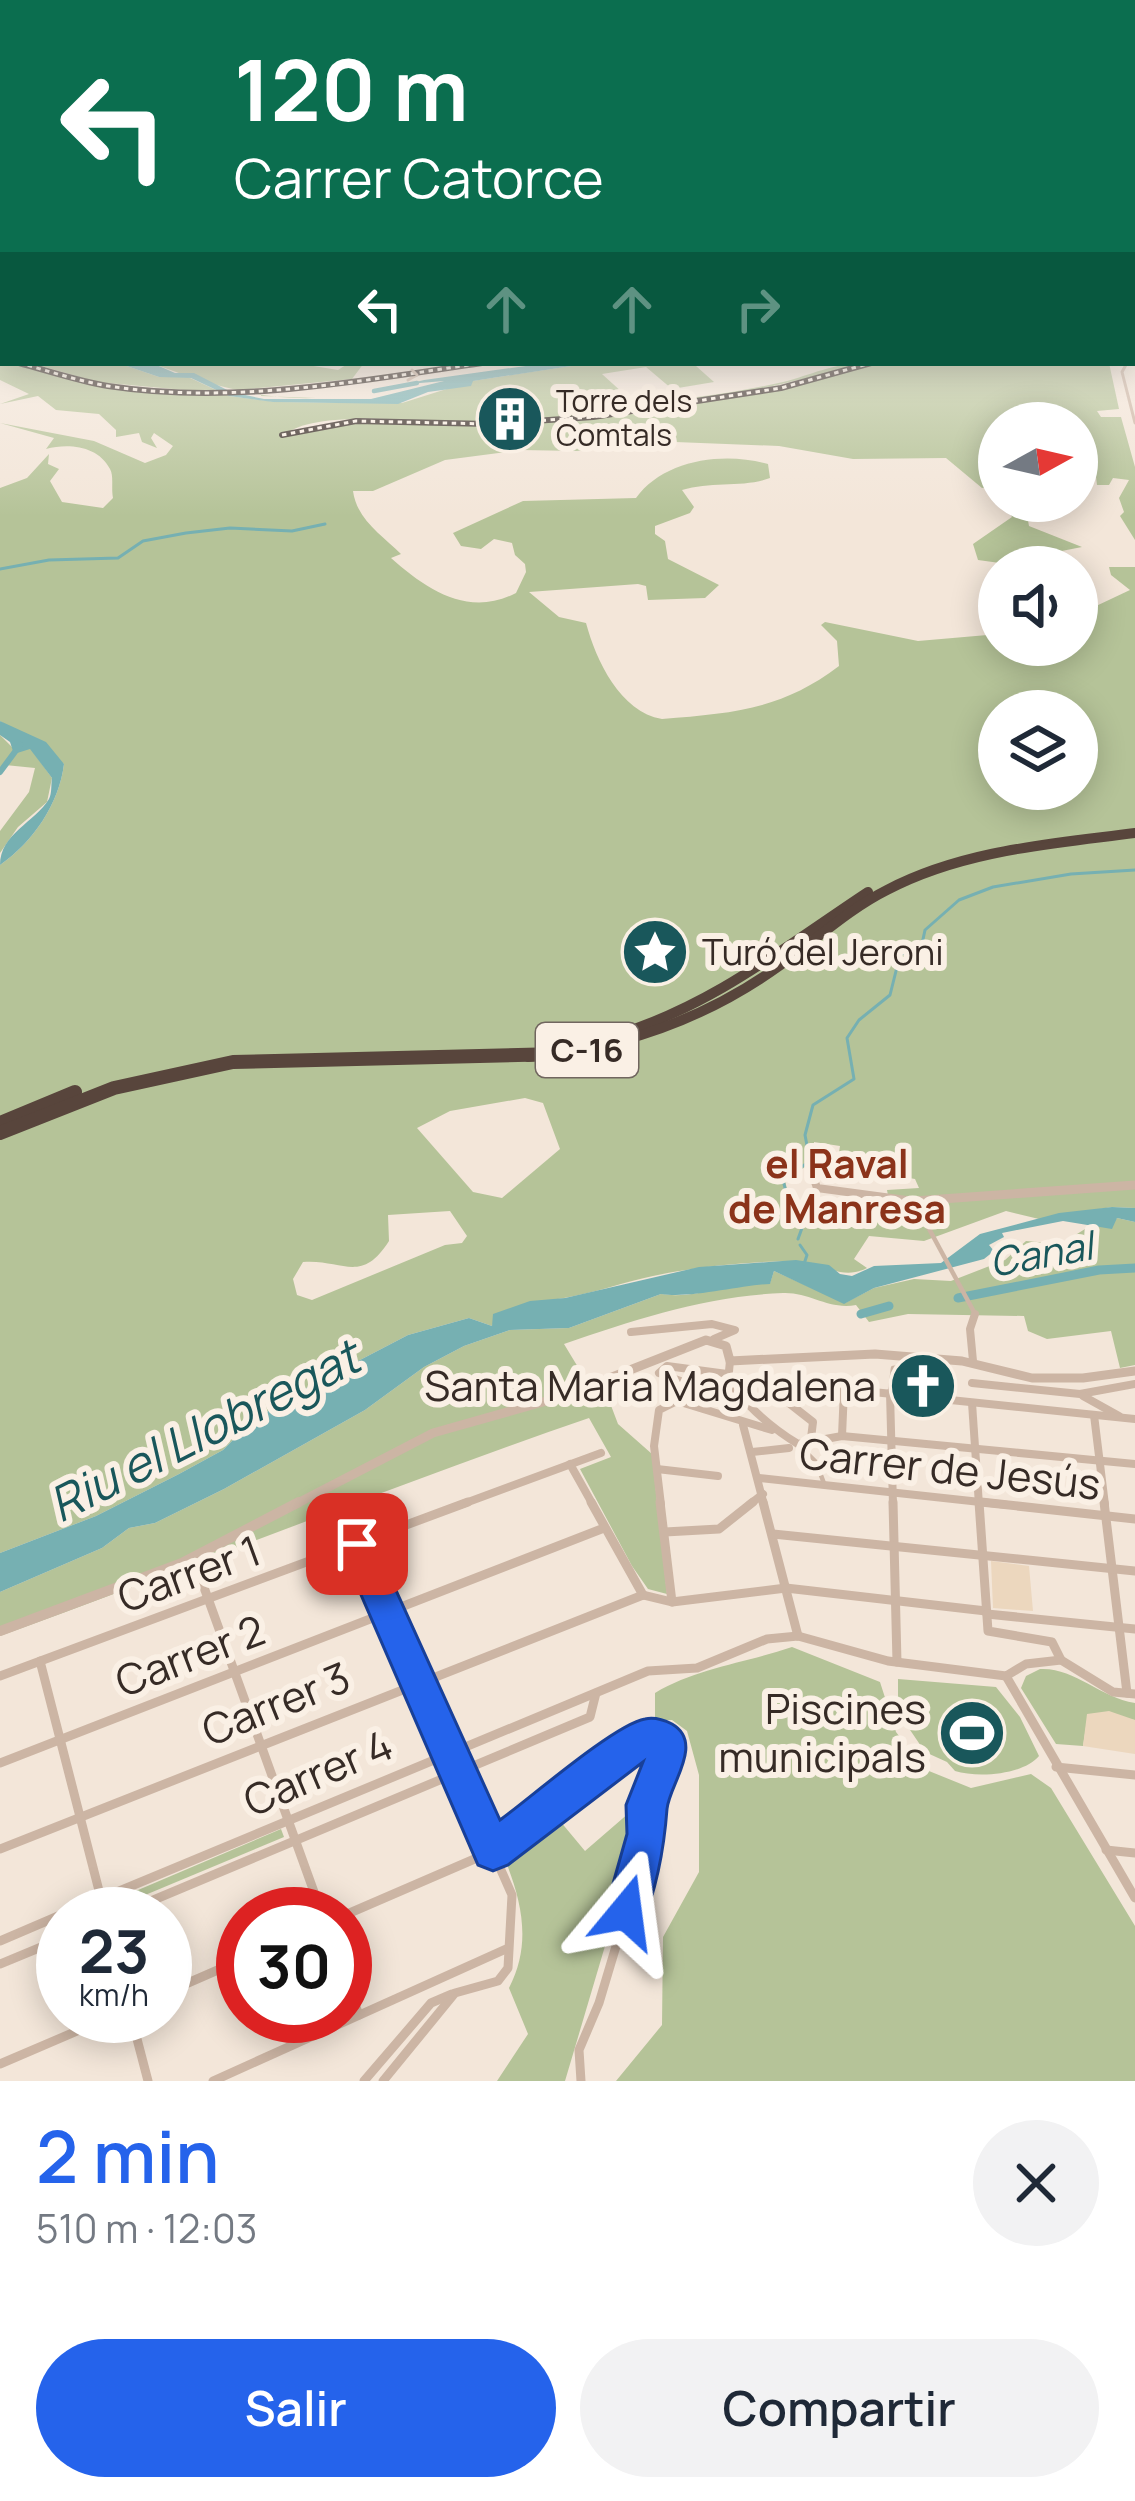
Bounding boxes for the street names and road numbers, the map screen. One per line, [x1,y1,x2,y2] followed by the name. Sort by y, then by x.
[536,1023,638,1077] road number: C-16
[797,1423,1103,1513] street label: Carrer de Jesús
[109,1521,268,1626] street label: Carrer 1
[107,1600,273,1710] street label: Carrer 2
[193,1647,358,1759] street label: Carrer 3
[234,1715,401,1829] street label: Carrer 4

